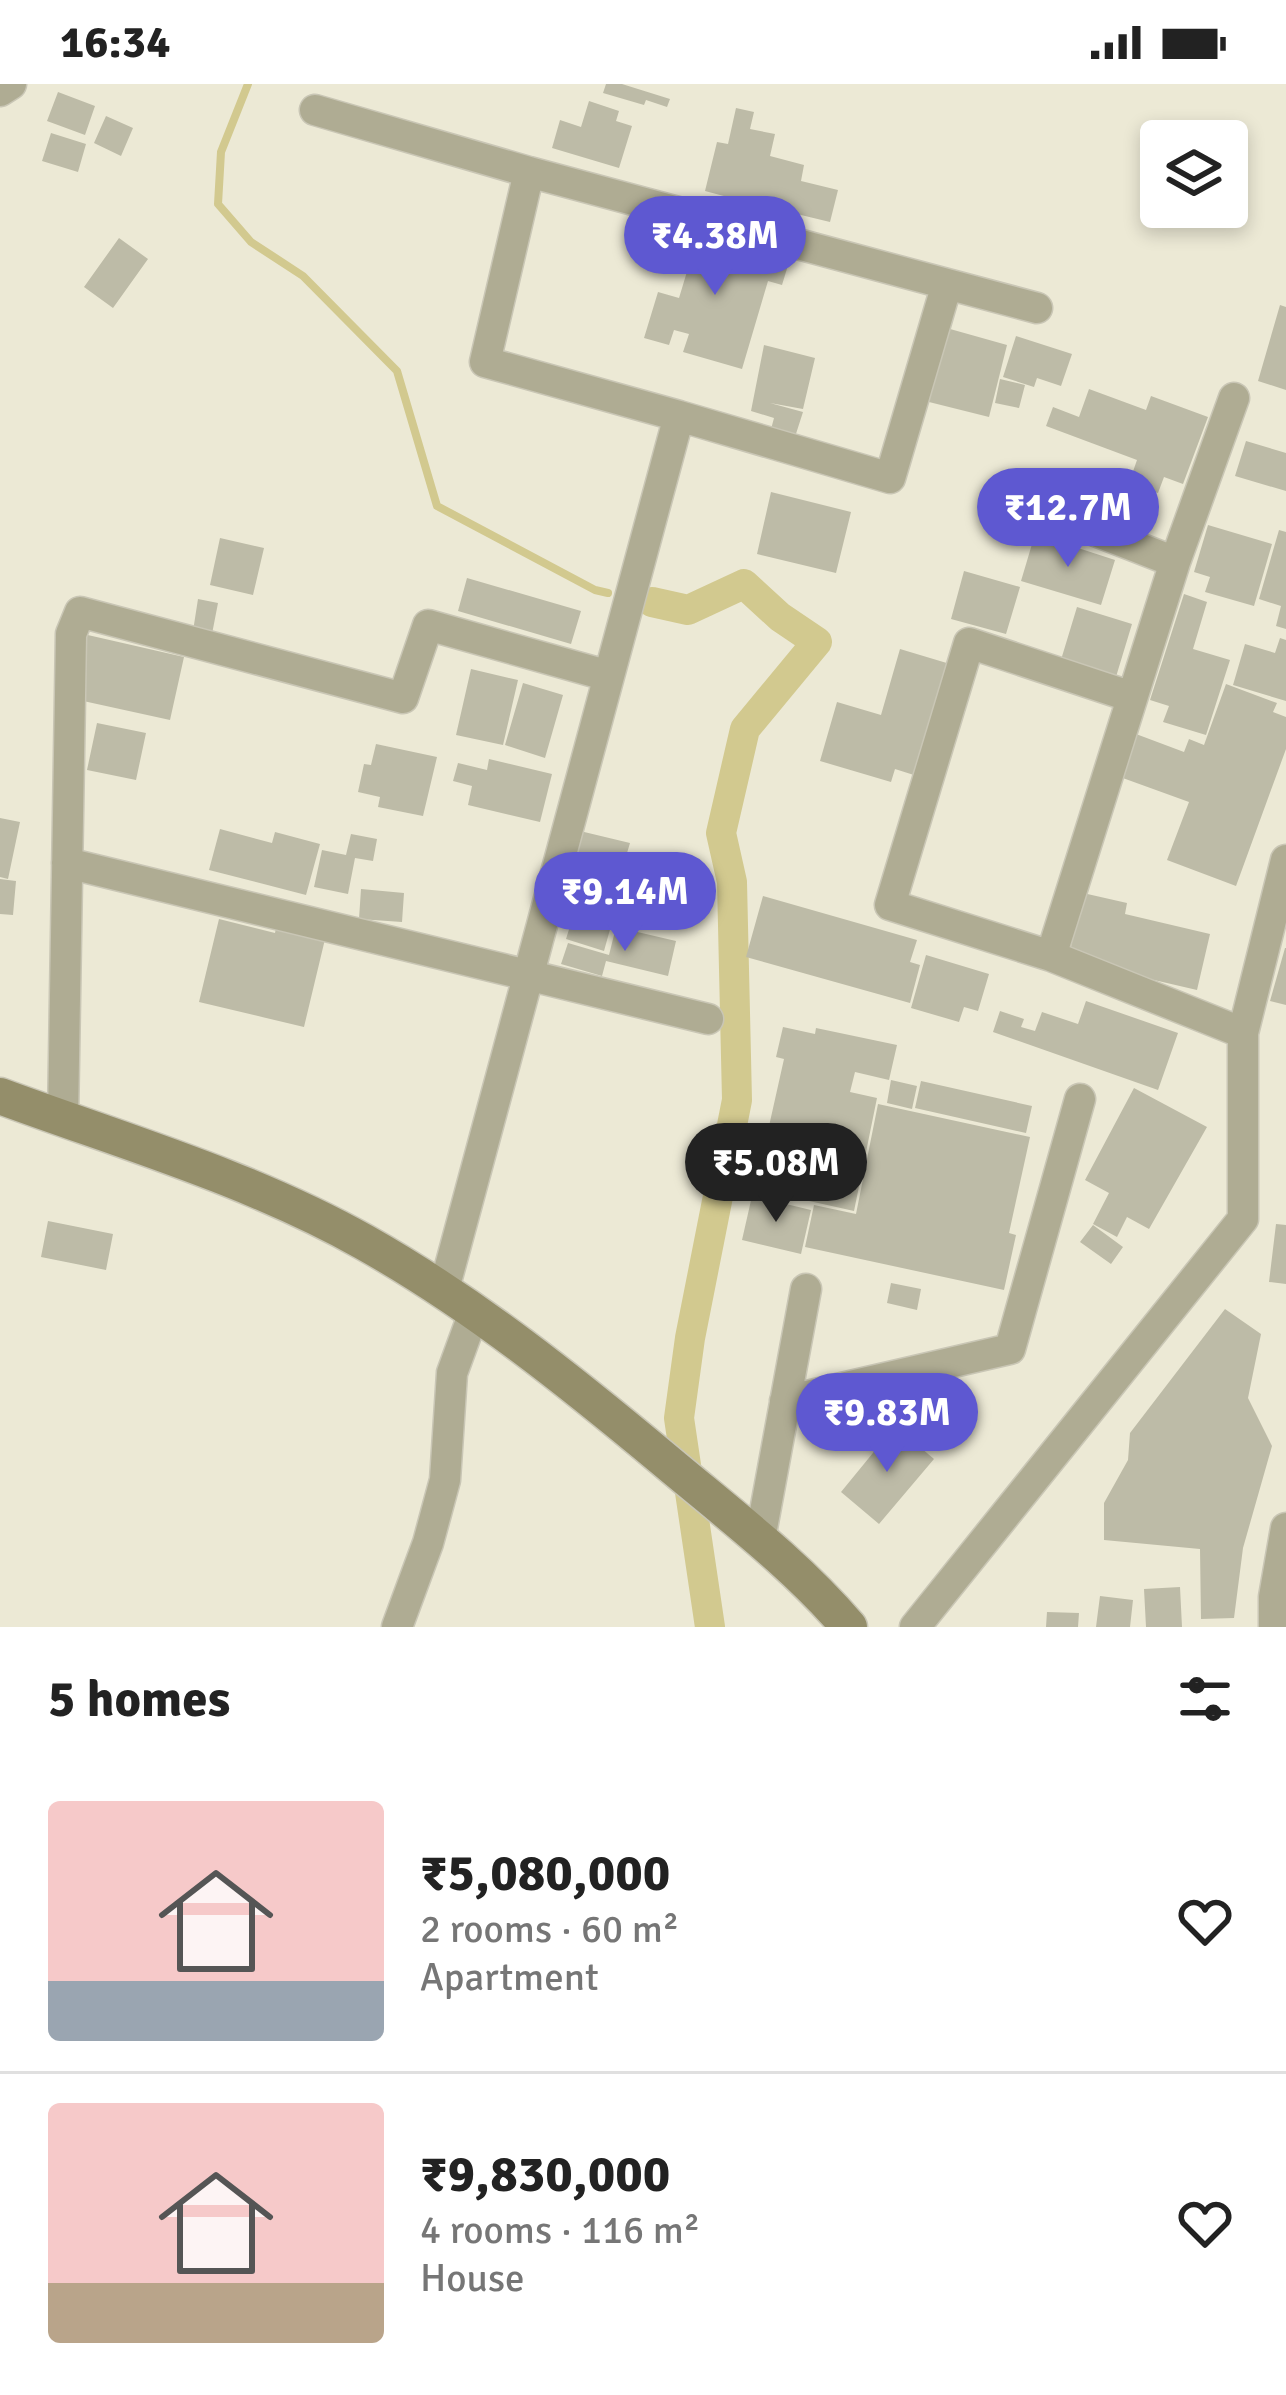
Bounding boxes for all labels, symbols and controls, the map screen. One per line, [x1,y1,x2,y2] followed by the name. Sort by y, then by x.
[60,15,170,70] text: 16:34
[1140,120,1248,228] map controls
[1140,120,1248,228] button: layers
[617,196,813,298] pin: ₹4.38M
[651,211,779,259] text: ₹4.38M
[970,468,1166,570] pin: ₹12.7M
[1004,483,1132,531] text: ₹12.7M
[527,852,723,954] pin: ₹9.14M
[561,867,689,915] text: ₹9.14M
[678,1123,874,1225] pin: ₹5.08M
[712,1138,840,1186] text: ₹5.08M
[789,1373,985,1475] pin: ₹9.83M
[823,1388,951,1436] text: ₹9.83M
[1172,1666,1238,1732] icon: filters
[48,1668,230,1731] text: 5 homes
[420,1842,670,1905] text: ₹5,080,000
[144,1849,288,1993] icon: home
[1172,1888,1238,1954] icon: heart
[420,1905,679,1953] text: 2 rooms · 60 m²
[420,1953,599,2001] text: Apartment
[420,2143,670,2206] text: ₹9,830,000
[144,2151,288,2295] icon: home
[1172,2190,1238,2256] icon: heart
[420,2206,700,2254] text: 4 rooms · 116 m²
[420,2254,525,2302] text: House

